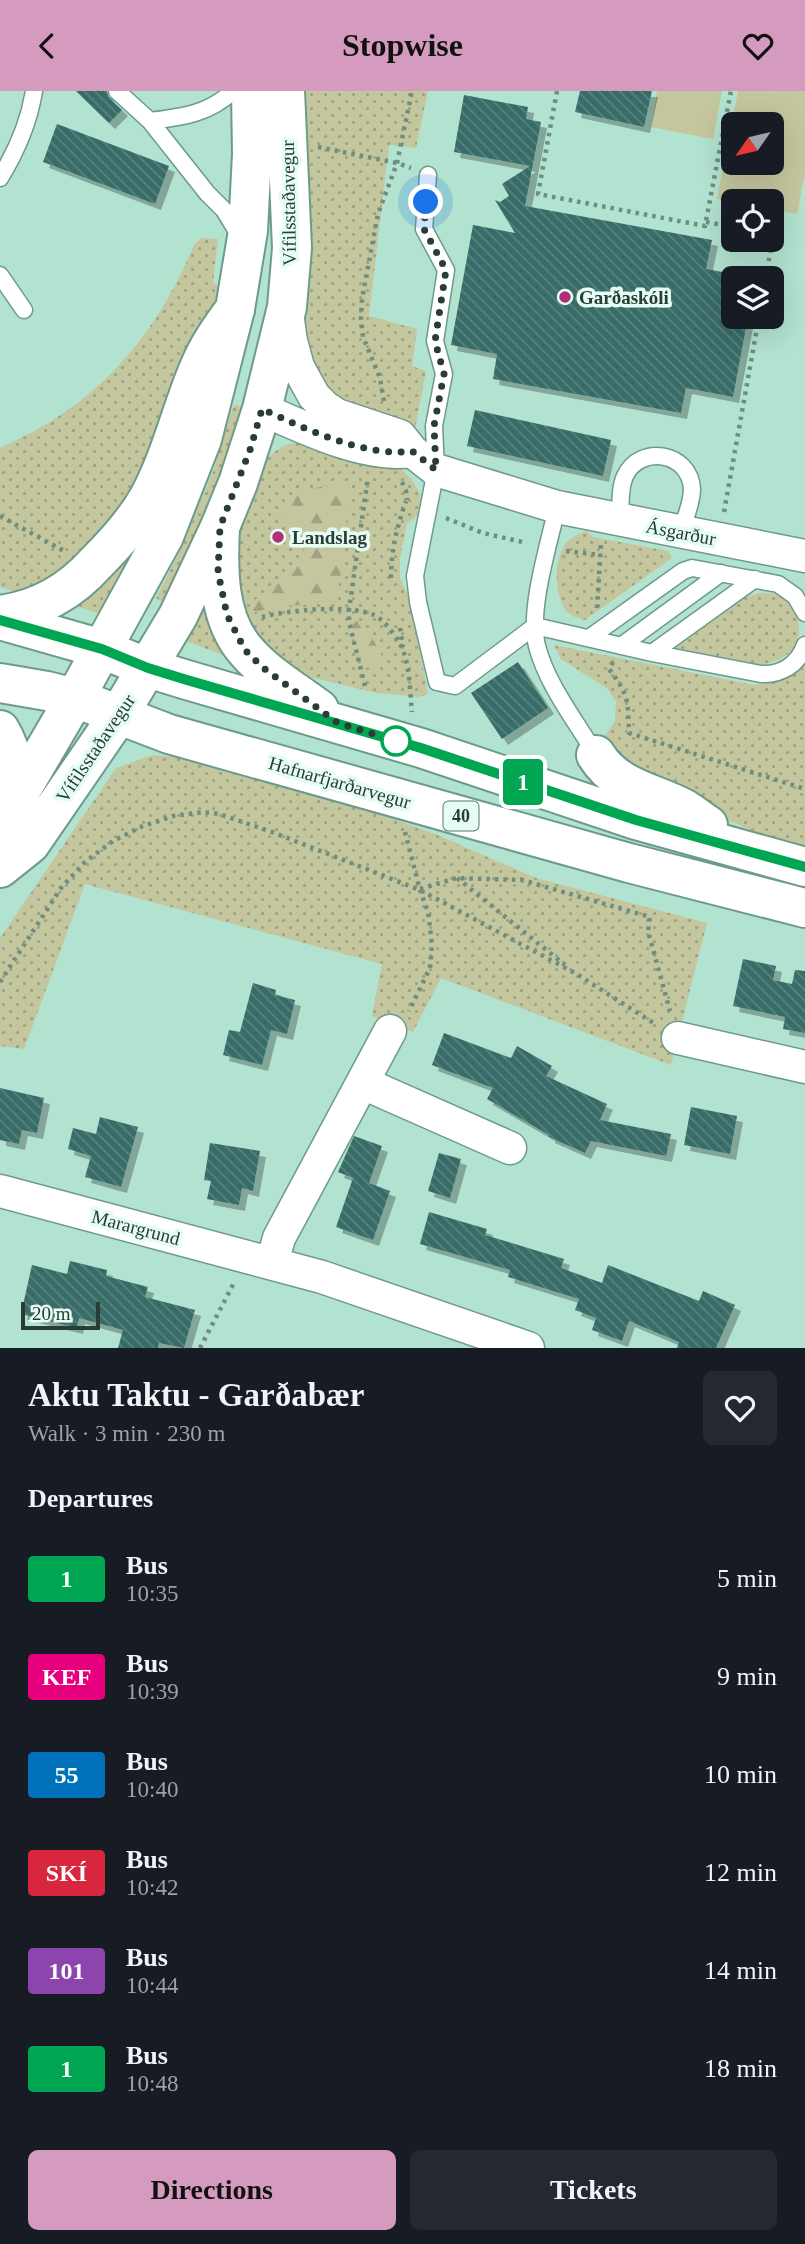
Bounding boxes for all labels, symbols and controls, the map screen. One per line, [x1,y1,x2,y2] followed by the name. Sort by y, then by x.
[28,27,66,65] icon: back
[342,27,463,63] text: Stopwise
[739,27,777,65] icon: heart
[721,112,784,175] north arrow
[721,112,784,329] map controls
[277,139,300,266] street label: Vífilsstaðavegur
[408,184,443,219] your location
[721,189,784,252] button: locate
[721,266,784,329] button: layers
[579,287,669,308] place label: Garðaskóli
[557,289,573,305] marker: Garðaskóli
[644,515,718,550] street label: Ásgarður
[292,527,367,548] place label: Landslag
[270,529,286,545] marker: Landslag
[52,690,140,806] street label: Vífilsstaðavegur
[381,726,411,756] unlabelled marker
[266,752,414,813] street label: Hafnarfjarðarvegur
[500,759,546,805] line badge: 1
[517,769,529,795] text: 1
[444,801,478,831] road number: 40
[89,1206,183,1249] street label: Marargrund
[21,1299,100,1331] scale bar
[32,1303,71,1324] text: 20 m
[703,1371,777,1445] button: heart
[28,1377,365,1413] text: Aktu Taktu - Garðabær
[28,1421,225,1446] text: Walk · 3 min · 230 m
[28,1484,153,1513] text: Departures
[126,1551,168,1580] text: Bus
[717,1564,777,1593] text: 5 min
[61,1566,73,1592] text: 1
[126,1581,178,1606] text: 10:35
[126,1649,168,1678] text: Bus
[717,1662,777,1691] text: 9 min
[42,1664,91,1690] text: KEF
[126,1679,179,1704] text: 10:39
[126,1747,168,1776] text: Bus
[704,1760,777,1789] text: 10 min
[55,1762,79,1788] text: 55
[126,1777,178,1802] text: 10:40
[126,1845,168,1874] text: Bus
[704,1858,777,1887] text: 12 min
[46,1860,87,1886] text: SKÍ
[126,1875,178,1900] text: 10:42
[126,1943,168,1972] text: Bus
[704,1956,777,1985] text: 14 min
[49,1958,85,1984] text: 101
[126,1973,178,1998] text: 10:44
[126,2041,168,2070] text: Bus
[704,2054,777,2083] text: 18 min
[61,2056,73,2082] text: 1
[126,2071,178,2096] text: 10:48
[28,2150,396,2230] button: Directions
[410,2150,777,2230] button: Tickets

